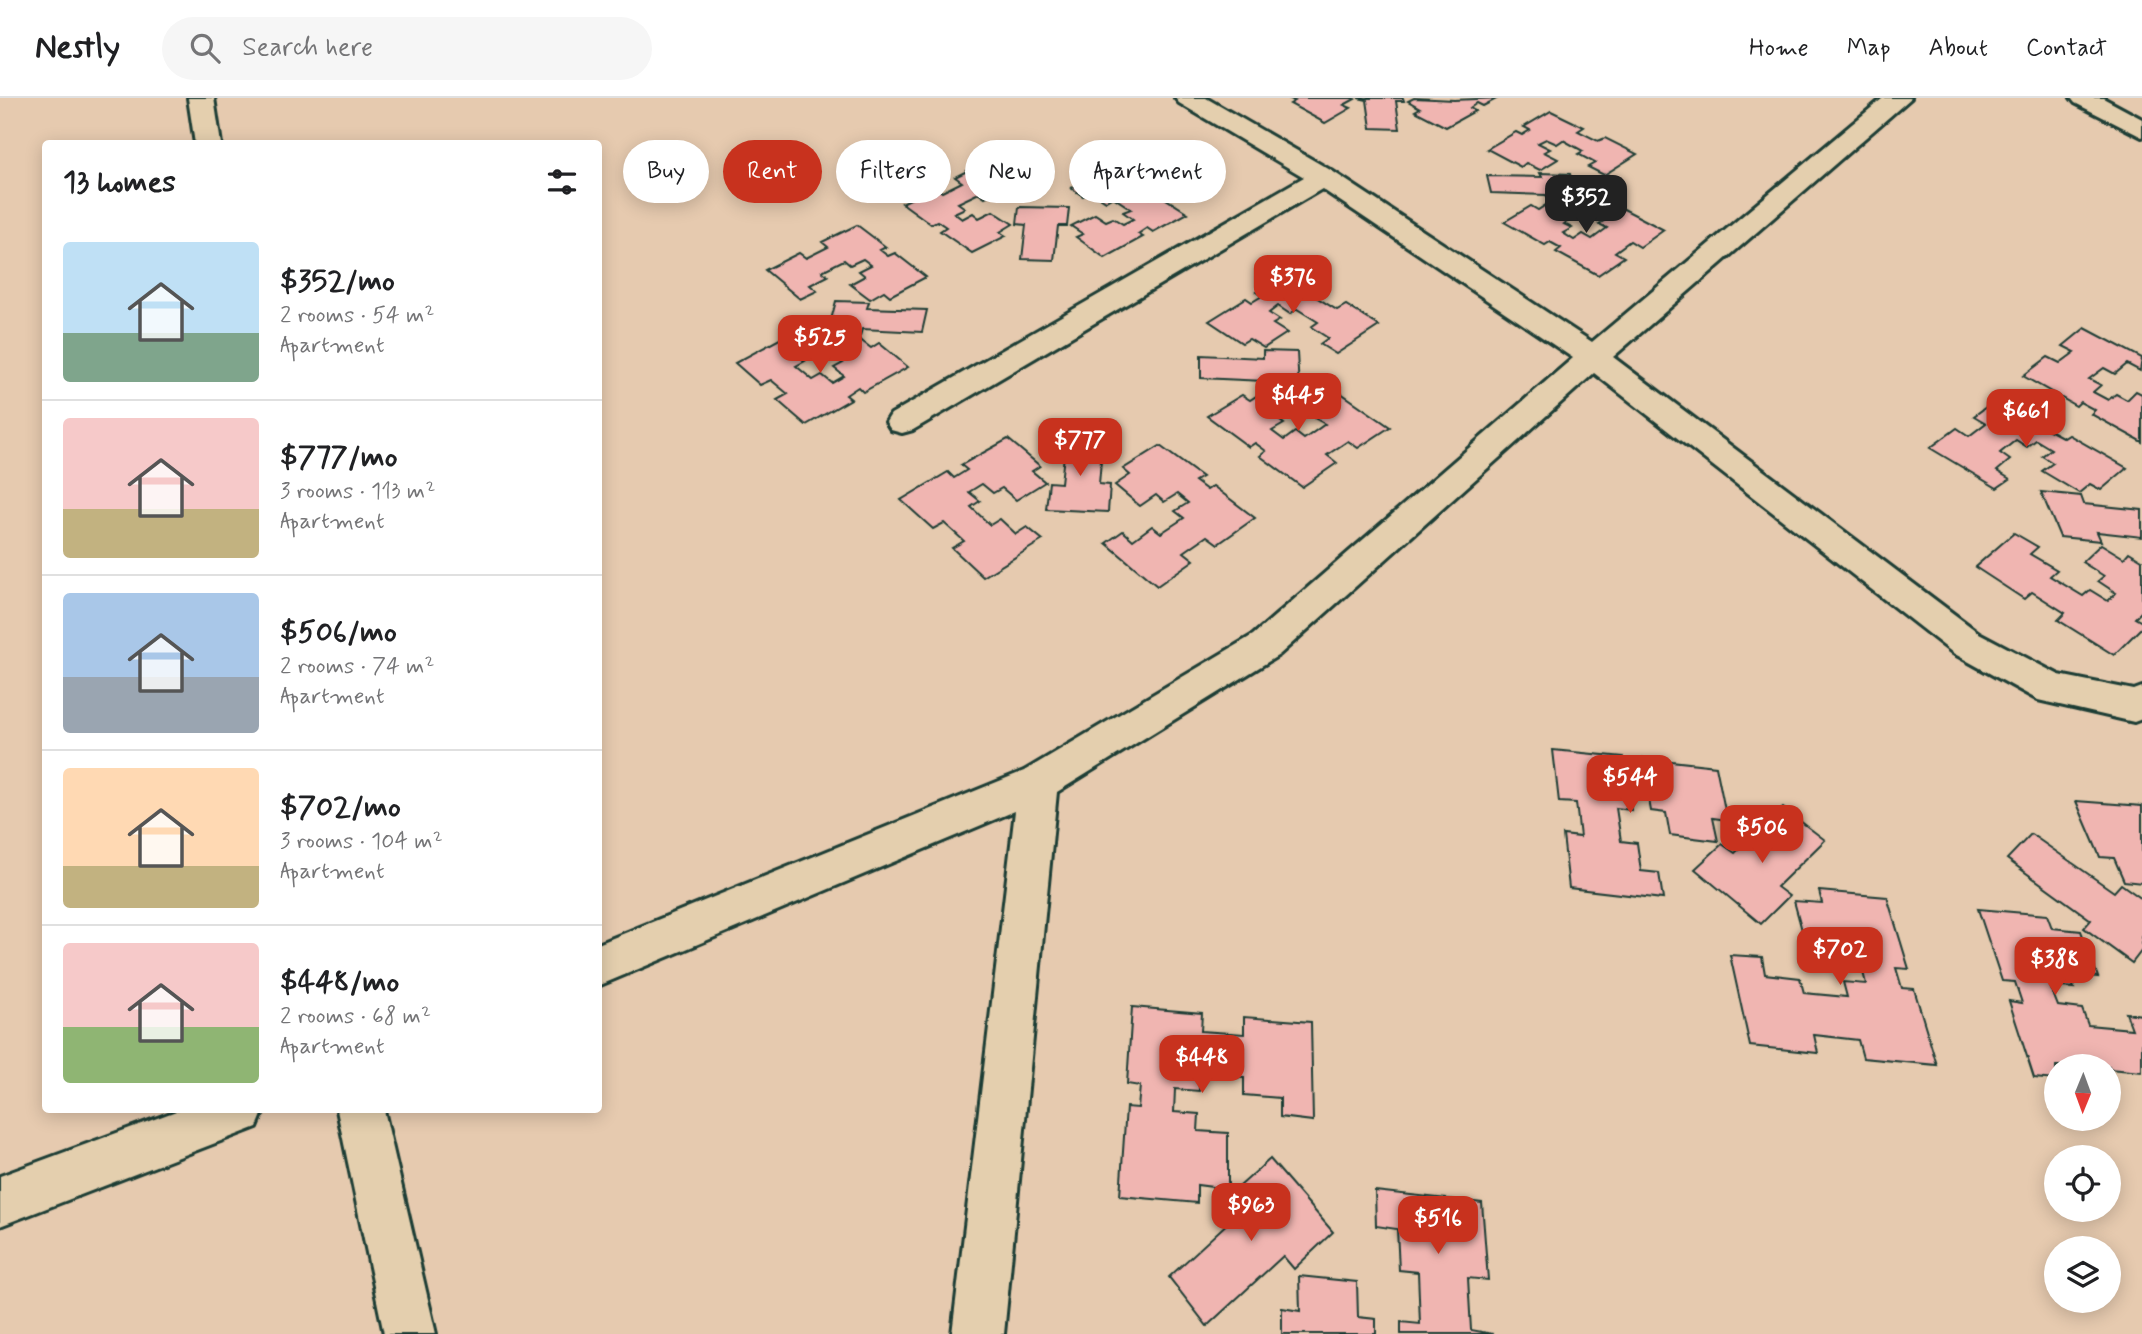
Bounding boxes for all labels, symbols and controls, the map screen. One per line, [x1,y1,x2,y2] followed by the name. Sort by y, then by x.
[162,17,652,80] search box
[35,26,120,70] text: Nestly
[186,29,224,67] icon: search
[242,31,373,65] text: Search here
[1749,33,1809,64] text: Home
[1847,33,1891,64] text: Map
[1929,33,1988,64] text: About
[2026,33,2107,64] text: Contact
[623,140,709,203] chip: Buy
[723,140,822,203] chip: Rent
[836,140,951,203] chip: Filters
[965,140,1055,203] chip: New
[1069,140,1226,203] chip: Apartment
[63,163,176,202] text: 13 homes
[543,163,581,201] icon: filters
[1545,176,1627,235] pin: $352
[1561,183,1611,213] text: $352
[1252,256,1334,315] pin: $376
[280,262,395,301] text: $352/mo
[1270,263,1316,293] text: $376
[119,270,203,354] icon: home
[280,301,434,331] text: 2 rooms · 54 m²
[779,316,861,375] pin: $525
[794,323,846,353] text: $525
[280,331,385,361] text: Apartment
[1257,374,1339,433] pin: $445
[1271,381,1325,411] text: $445
[1985,390,2067,449] pin: $661
[2003,397,2050,427] text: $661
[1039,418,1121,478] pin: $777
[1054,426,1106,456] text: $777
[280,438,397,477] text: $777/mo
[119,446,203,530] icon: home
[280,477,435,507] text: 3 rooms · 113 m²
[280,507,385,537] text: Apartment
[280,613,397,652] text: $506/mo
[119,621,203,705] icon: home
[280,652,435,682] text: 2 rooms · 74 m²
[280,682,385,712] text: Apartment
[1589,756,1671,815] pin: $544
[1603,763,1657,793] text: $544
[280,788,401,827] text: $702/mo
[119,796,203,880] icon: home
[1721,806,1803,865] pin: $506
[1736,813,1788,843] text: $506
[280,827,443,857] text: 3 rooms · 104 m²
[280,857,385,887] text: Apartment
[1799,928,1881,987] pin: $702
[1813,935,1867,965] text: $702
[2014,937,2096,997] pin: $388
[2031,945,2079,975] text: $388
[280,963,399,1002] text: $448/mo
[119,971,203,1055] icon: home
[280,1002,431,1032] text: 2 rooms · 68 m²
[280,1032,385,1062] text: Apartment
[1161,1035,1243,1095] pin: $448
[1175,1043,1229,1073] text: $448
[2044,1054,2121,1130] north arrow
[2044,1054,2121,1313] map controls
[2044,1145,2121,1222] button: locate
[1210,1184,1292,1243] pin: $963
[1228,1191,1274,1221] text: $963
[1397,1196,1479,1256] pin: $516
[1414,1204,1462,1234] text: $516
[2044,1236,2121,1313] button: layers

